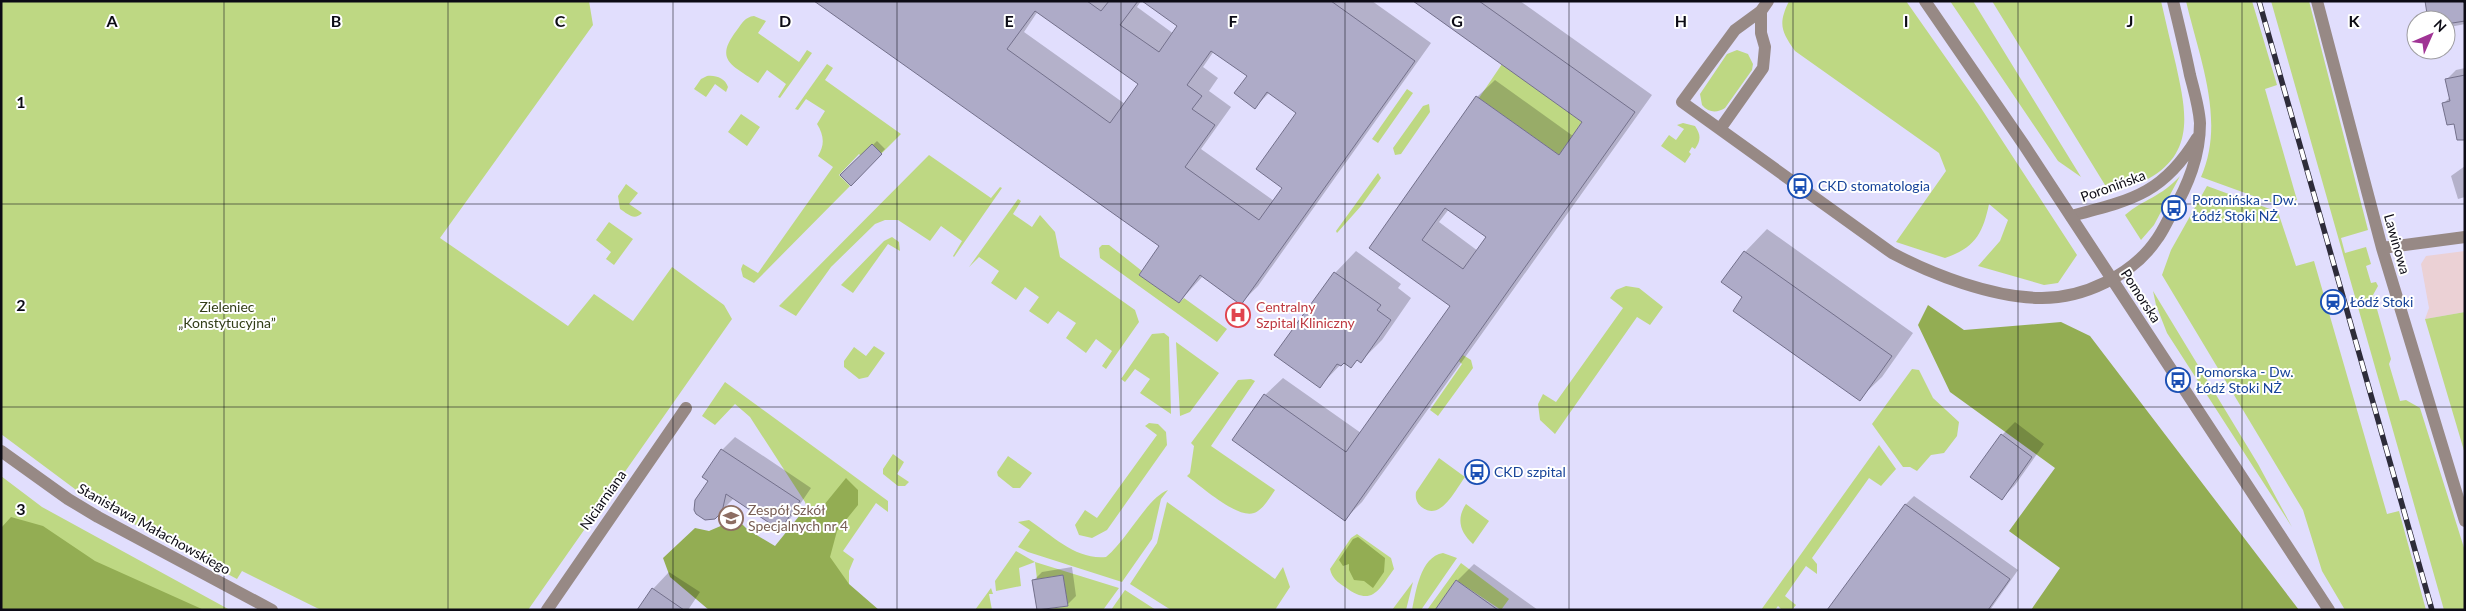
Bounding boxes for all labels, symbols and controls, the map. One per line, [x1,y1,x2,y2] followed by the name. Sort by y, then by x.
[2406,10,2456,60] north arrow
[105,11,118,30] text: A
[331,11,341,30] text: B
[555,11,566,30] text: C
[779,11,791,30] text: D
[1004,11,1014,30] text: E
[1228,11,1238,30] text: F
[1451,11,1463,30] text: G
[1675,11,1687,30] text: H
[1904,11,1908,30] text: I
[2127,11,2133,30] text: J
[2349,11,2361,30] text: K
[2431,16,2450,35] text: N
[16,92,26,111] text: 1
[2078,166,2148,205] street label: Poronińska
[1787,173,1813,199] bus stop icon: CKD stomatologia
[1818,177,1930,194] place label: CKD stomatologia
[2192,191,2297,224] place label: Poronińska - Dw. Łódź Stoki NŻ
[2161,195,2187,221] bus stop icon: Poronińska - Dw. Łódź Stoki NŻ
[2381,212,2414,276] street label: Lawinowa
[2118,266,2165,326] street label: Pomorska
[2320,289,2346,315] station icon: Łódź Stoki
[2350,293,2413,310] place label: Łódź Stoki
[16,295,26,314] text: 2
[178,298,276,331] park label: Zieleniec „Konstytucyjna”
[1256,298,1356,331] place label: Centralny Szpital Kliniczny
[1225,302,1251,328] hospital icon: Centralny Szpital Kliniczny
[2196,363,2294,396] place label: Pomorska - Dw. Łódź Stoki NŻ
[2165,367,2191,393] bus stop icon: Pomorska - Dw. Łódź Stoki NŻ
[1464,459,1490,485] bus stop icon: CKD szpital
[1494,463,1566,480] place label: CKD szpital
[576,467,629,533] street label: Niciarniana
[75,479,234,578] street label: Stanisława Małachowskiego
[16,499,26,518] text: 3
[748,501,848,534] place label: Zespół Szkół Specjalnych nr 4
[718,505,744,531] school or university icon: Zespół Szkół Specjalnych nr 4

